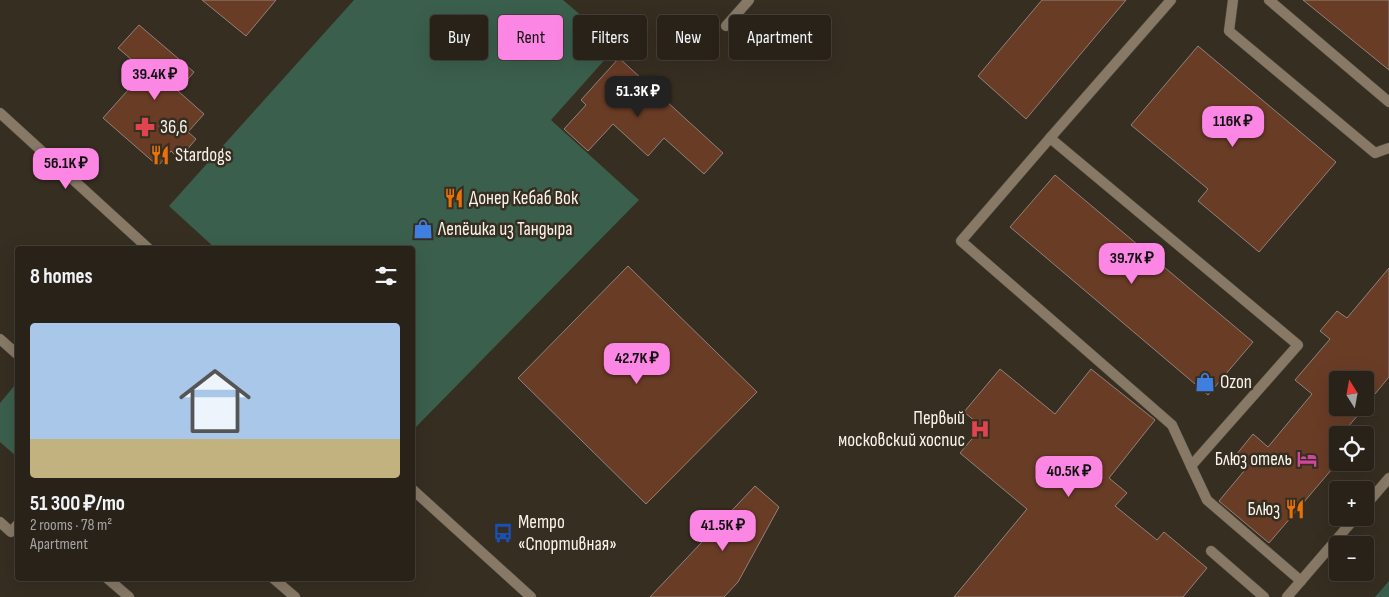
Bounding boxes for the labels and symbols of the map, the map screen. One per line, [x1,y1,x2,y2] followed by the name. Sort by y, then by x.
[109,58,201,101] pin: 39.4K ₽
[592,76,684,118] pin: 51.3K ₽
[1192,106,1274,148] pin: 116K ₽
[134,116,156,138] pharmacy icon: 36,6
[160,116,188,139] place label: 36,6
[149,144,171,166] restaurant icon: Stardogs
[175,144,232,167] place label: Stardogs
[20,148,112,190] pin: 56.1K ₽
[443,187,465,209] restaurant icon: Донер Кебаб Вок
[469,187,579,210] place label: Донер Кебаб Вок
[412,218,434,240] shop icon: Лепёшка из Тандыра
[437,218,573,241] place label: Лепёшка из Тандыра
[1086,242,1178,285] pin: 39.7K ₽
[591,342,683,385] pin: 42.7K ₽
[1194,371,1216,393] shop icon: Ozon
[1220,371,1252,394] place label: Ozon
[1329,371,1374,416] north arrow
[838,407,965,452] place label: Первый московский хоспис
[969,418,991,440] hospital icon: Первый московский хоспис
[1215,448,1292,471] place label: Блюз отель
[1296,448,1318,470] hotel icon: Блюз отель
[1023,456,1115,498] pin: 40.5K ₽
[1248,498,1280,521] place label: Блюз
[1284,498,1306,520] restaurant icon: Блюз
[677,510,769,552] pin: 41.5K ₽
[518,511,617,556] place label: Метро «Спортивная»
[492,522,514,544] bus stop icon: Метро «Спортивная»

